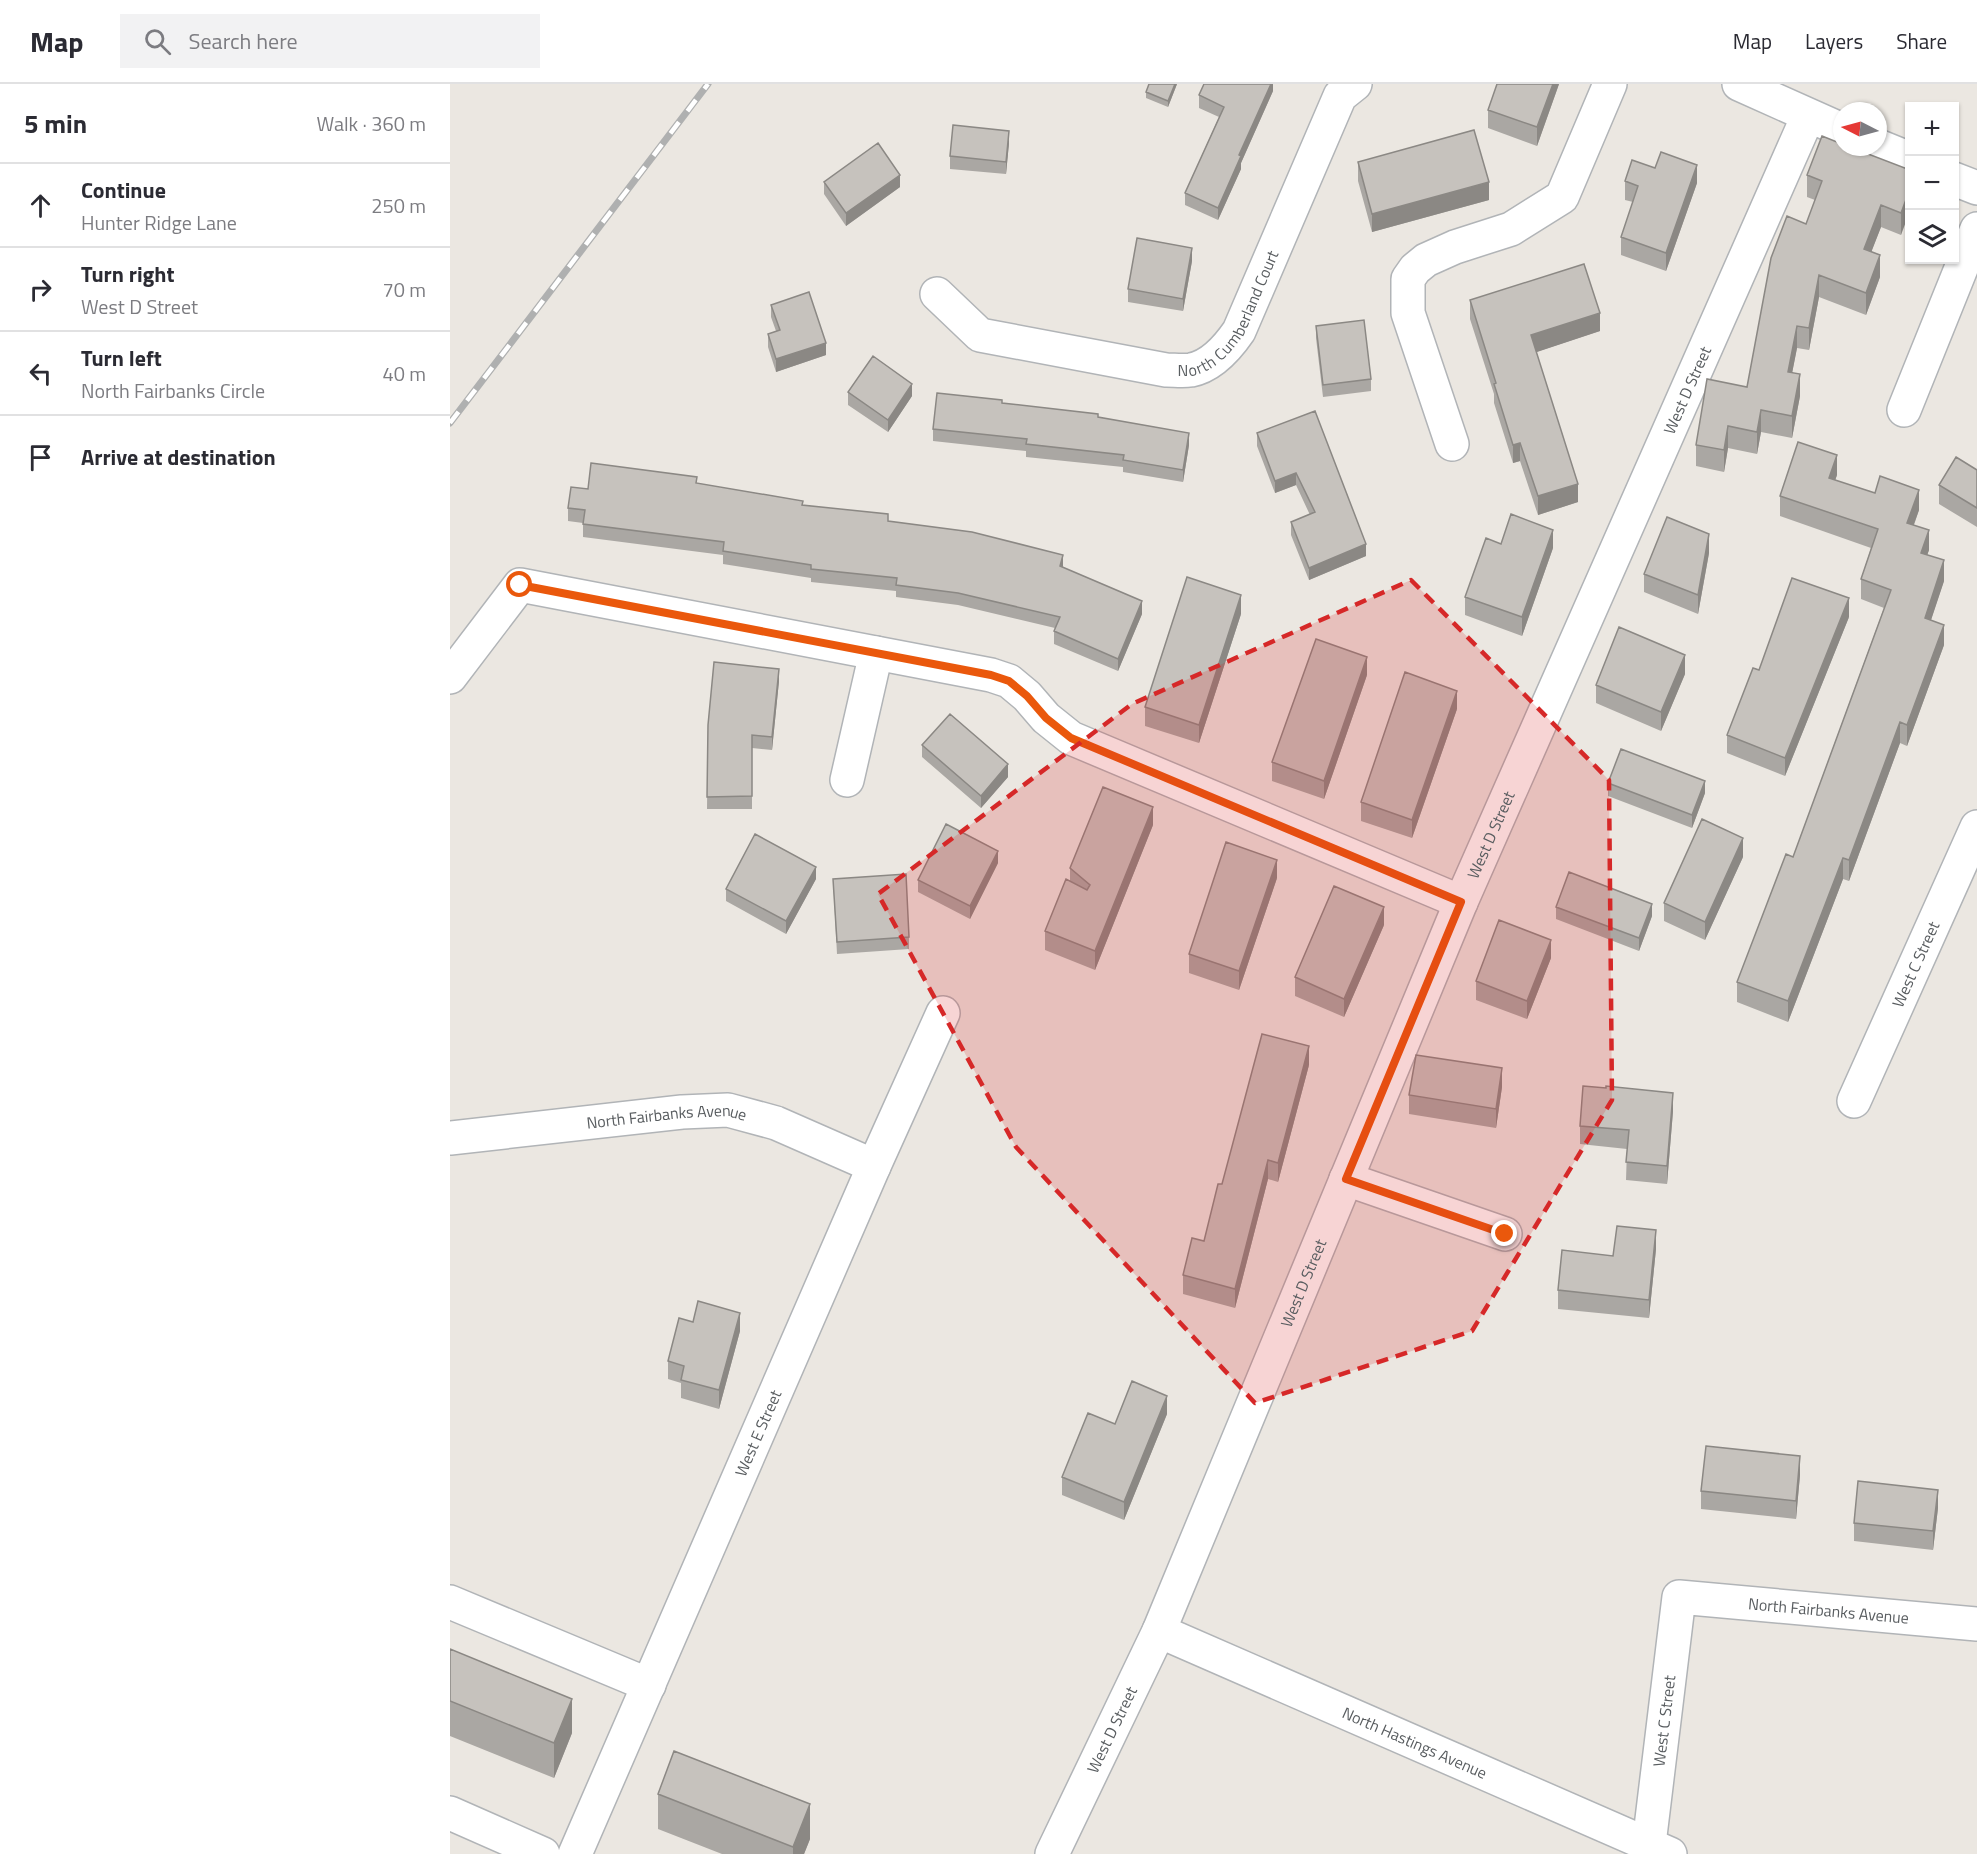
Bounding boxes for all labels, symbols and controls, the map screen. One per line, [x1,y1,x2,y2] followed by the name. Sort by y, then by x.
[120,14,540,68] search box
[30,20,84,63] text: Map
[189,24,298,58] text: Search here
[141,25,174,58] icon: search
[1733,25,1772,57] text: Map
[1805,25,1863,57] text: Layers
[1896,25,1947,57] text: Share
[1833,102,1887,156] north arrow
[1905,102,1959,264] map controls
[1905,102,1959,156] button: +
[24,104,87,143] text: 5 min
[317,108,426,139] text: Walk · 360 m
[1905,156,1959,210] button: −
[81,173,166,207] text: Continue
[24,189,57,222] icon: ahead
[371,190,426,221] text: 250 m
[81,207,237,238] text: Hunter Ridge Lane
[1905,210,1959,264] button: layers
[1177,246,1284,382] street label: North Cumberland Court
[81,257,175,291] text: Turn right
[24,273,57,306] icon: right
[382,274,426,305] text: 70 m
[81,291,198,322] text: West D Street
[81,341,162,375] text: Turn left
[1657,342,1717,438] street label: West D Street
[24,357,57,390] icon: left
[382,358,426,389] text: 40 m
[81,375,265,406] text: North Fairbanks Circle
[81,440,276,474] text: Arrive at destination
[24,441,57,474] icon: arrive
[506,571,532,597] route start
[1461,787,1521,882] street label: West D Street
[1886,917,1945,1011] street label: West C Street
[585,1098,750,1135] street label: North Fairbanks Avenue
[1491,1220,1517,1246] route end
[1274,1235,1332,1331] street label: West D Street
[729,1386,787,1480] street label: West E Street
[1747,1591,1910,1630] street label: North Fairbanks Avenue
[1646,1673,1681,1768] street label: West C Street
[1081,1682,1143,1777] street label: West D Street
[1338,1700,1491,1785] street label: North Hastings Avenue

